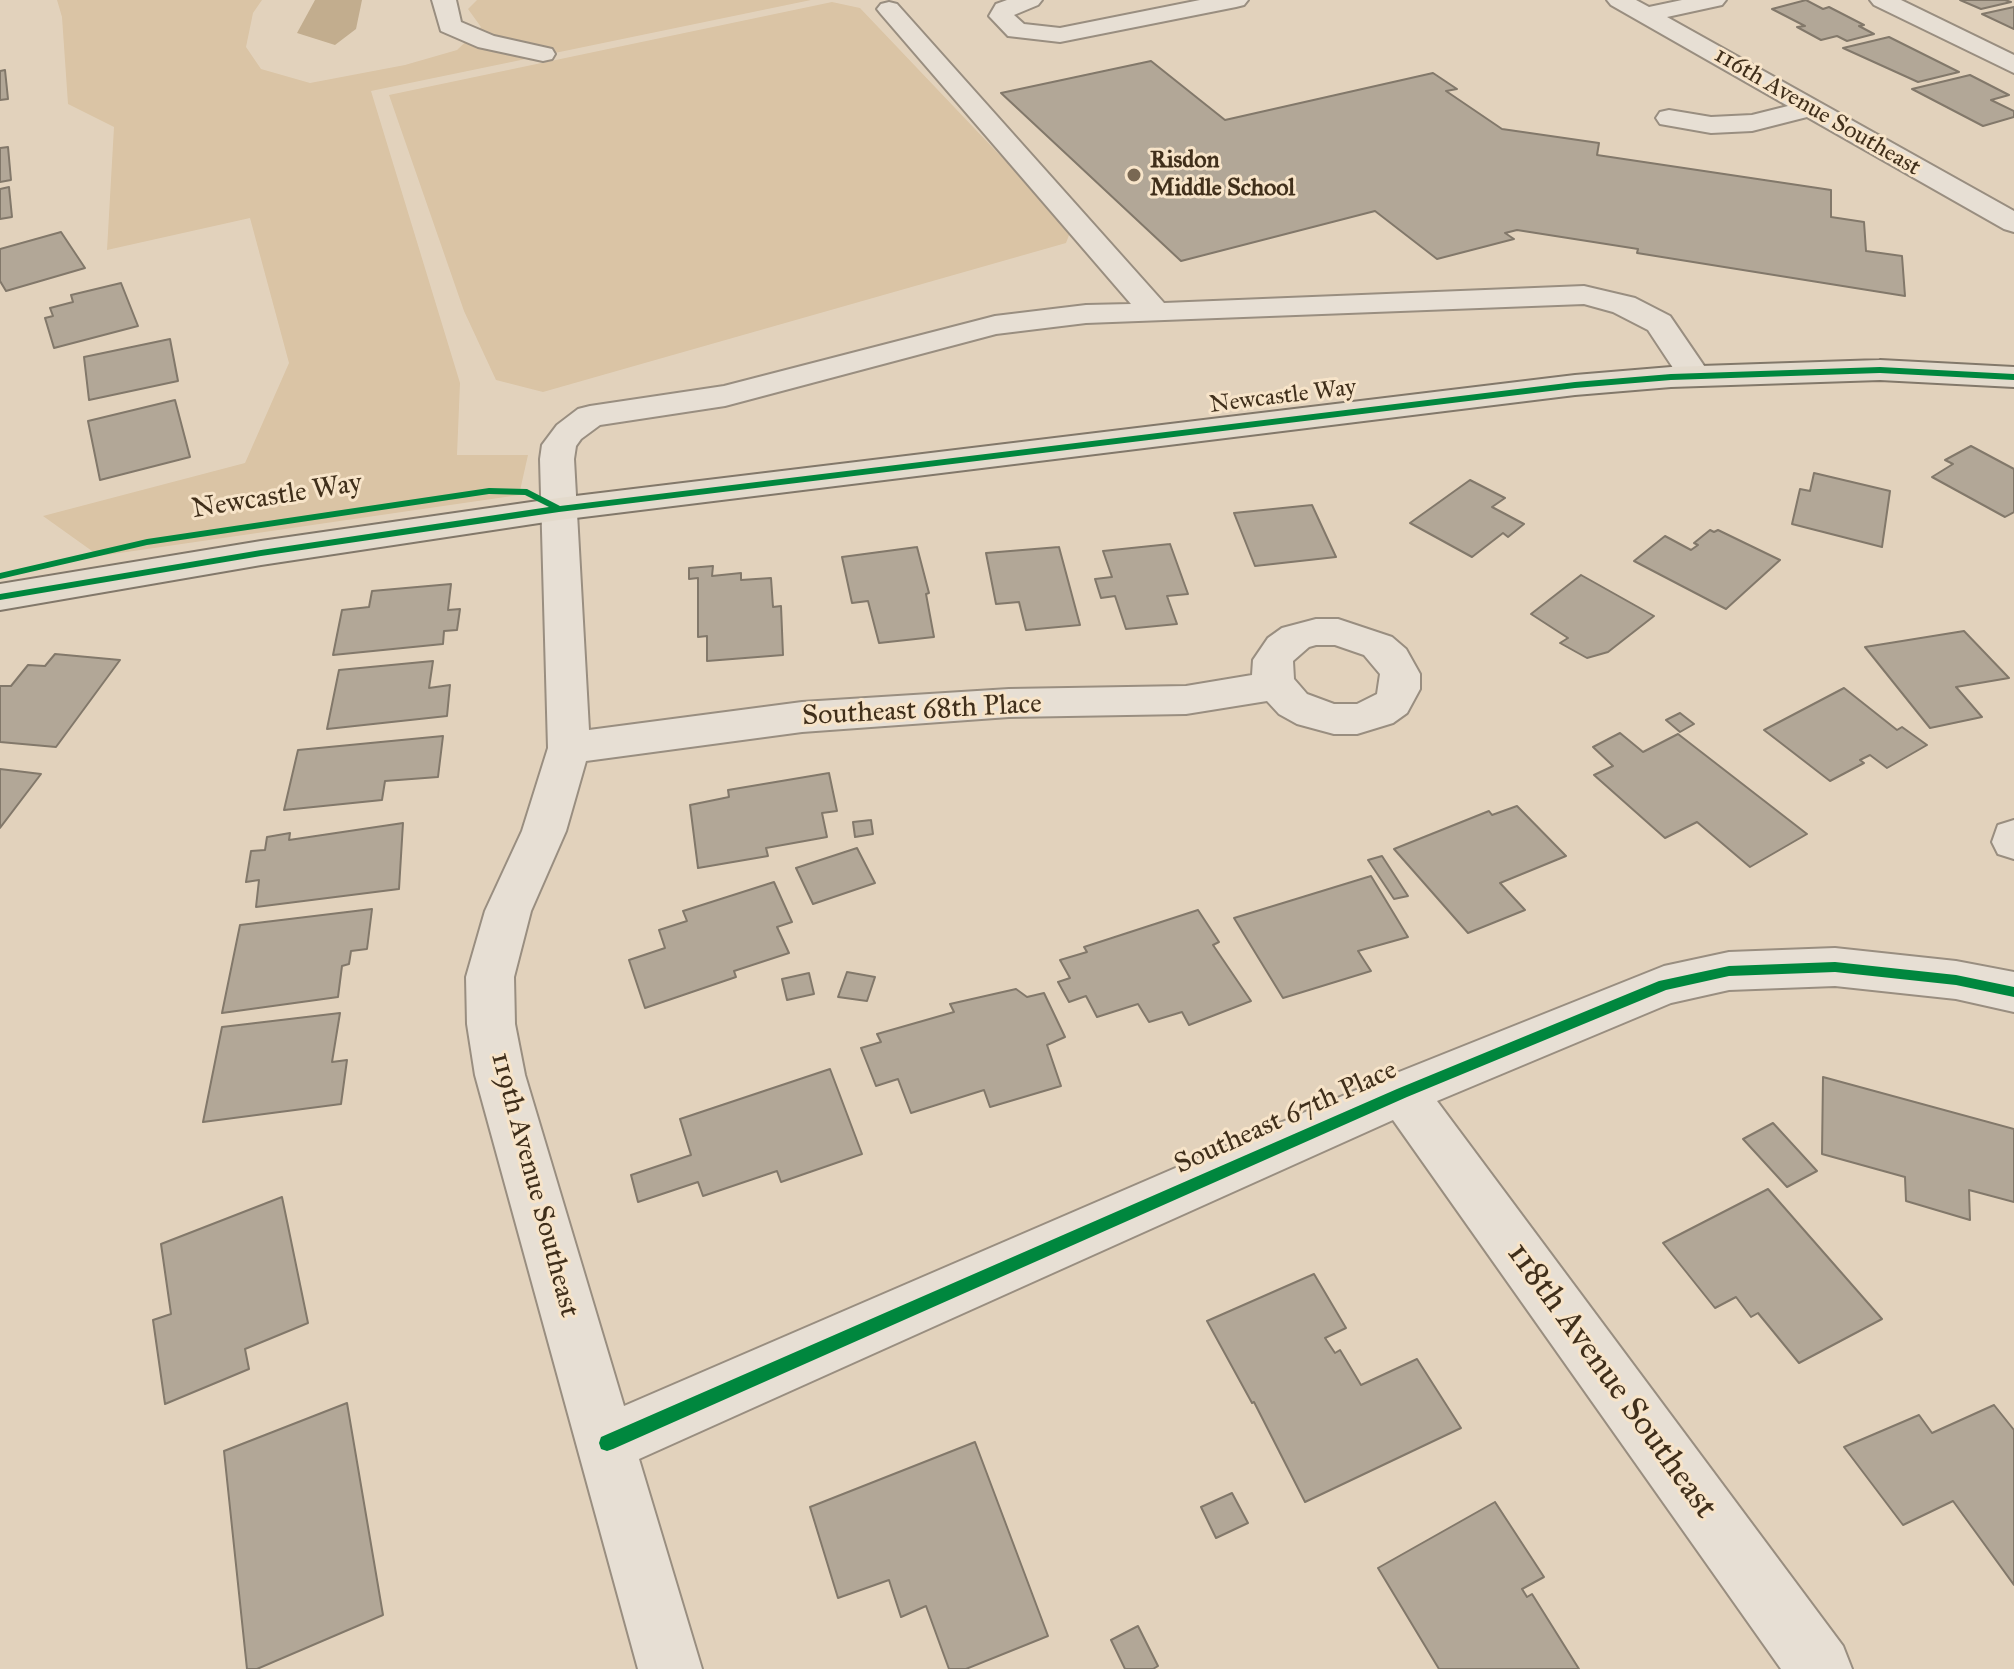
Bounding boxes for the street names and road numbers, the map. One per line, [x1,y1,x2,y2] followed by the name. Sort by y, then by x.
[1709,41,1925,183] street label: 116th Avenue Southeast
[1208,374,1358,420] street label: Newcastle Way
[189,467,365,527] street label: Newcastle Way
[801,688,1043,734] street label: Southeast 68th Place
[482,1049,586,1321] street label: 119th Avenue Southeast
[1170,1054,1402,1182] street label: Southeast 67th Place
[1497,1235,1725,1527] street label: 118th Avenue Southeast

